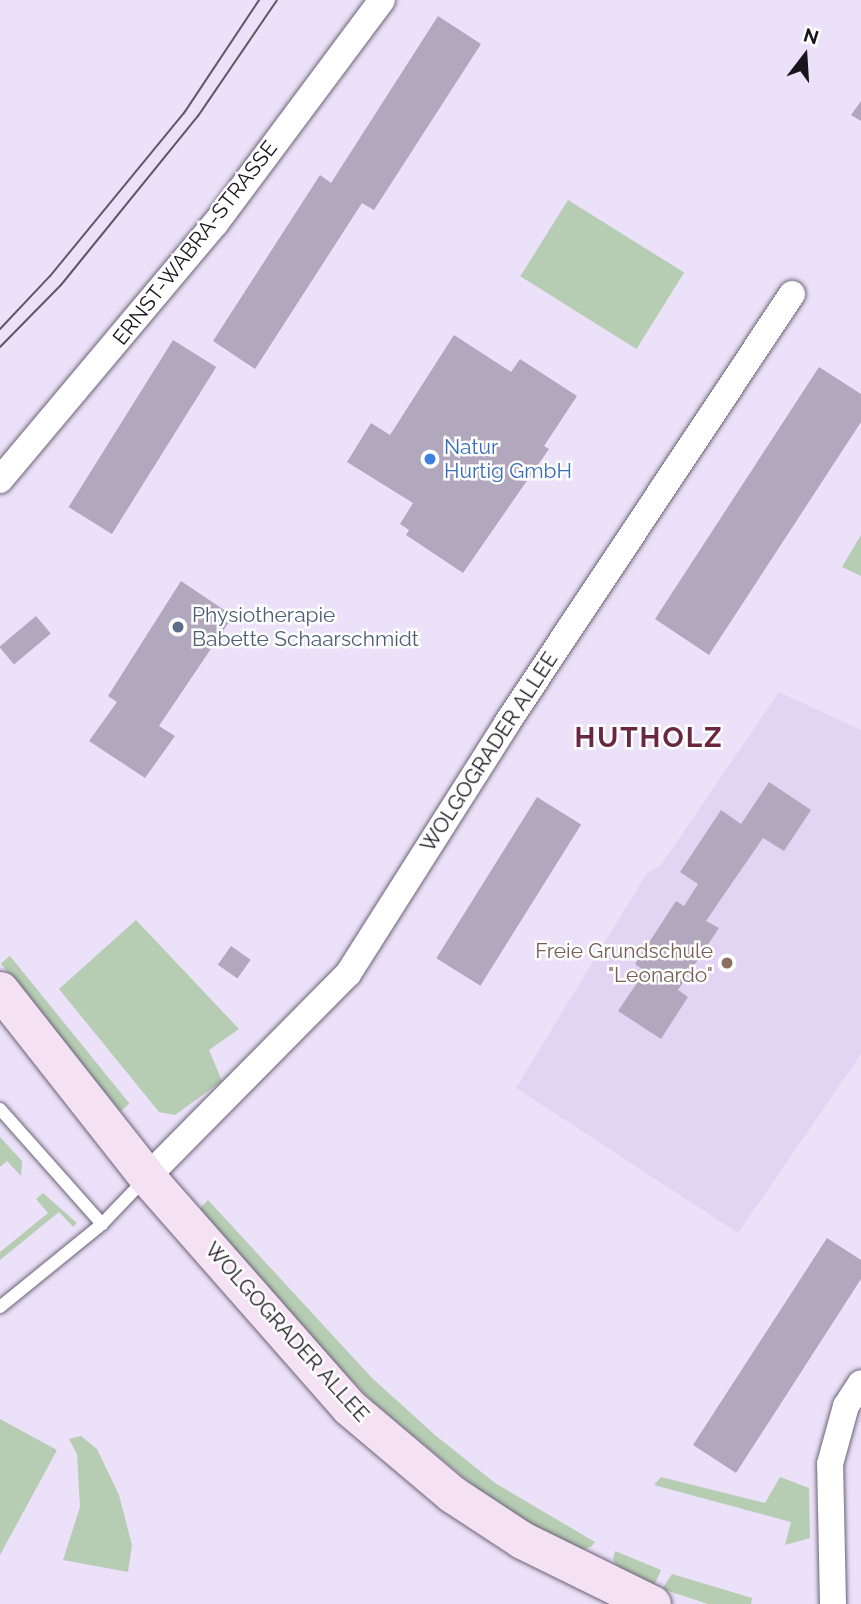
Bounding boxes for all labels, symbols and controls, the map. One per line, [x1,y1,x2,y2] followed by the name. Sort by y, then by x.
[770,21,840,91] north arrow
[801,23,821,49] text: N
[108,136,282,350] street label: ERNST-WABRA-STRASSE
[444,434,572,484] place label: Natur Hurtig GmbH
[422,451,438,467] marker: Natur Hurtig GmbH
[192,602,419,652] place label: Physiotherapie Babette Schaarschmidt
[170,619,186,635] marker: Physiotherapie Babette Schaarschmidt
[415,647,563,857] street label: WOLGOGRADER ALLEE
[575,721,723,755] district label: HUTHOLZ
[535,938,713,988] place label: Freie Grundschule "Leonardo"
[719,955,735,971] marker: Freie Grundschule "Leonardo"
[199,1237,375,1427] street label: WOLGOGRADER ALLEE

